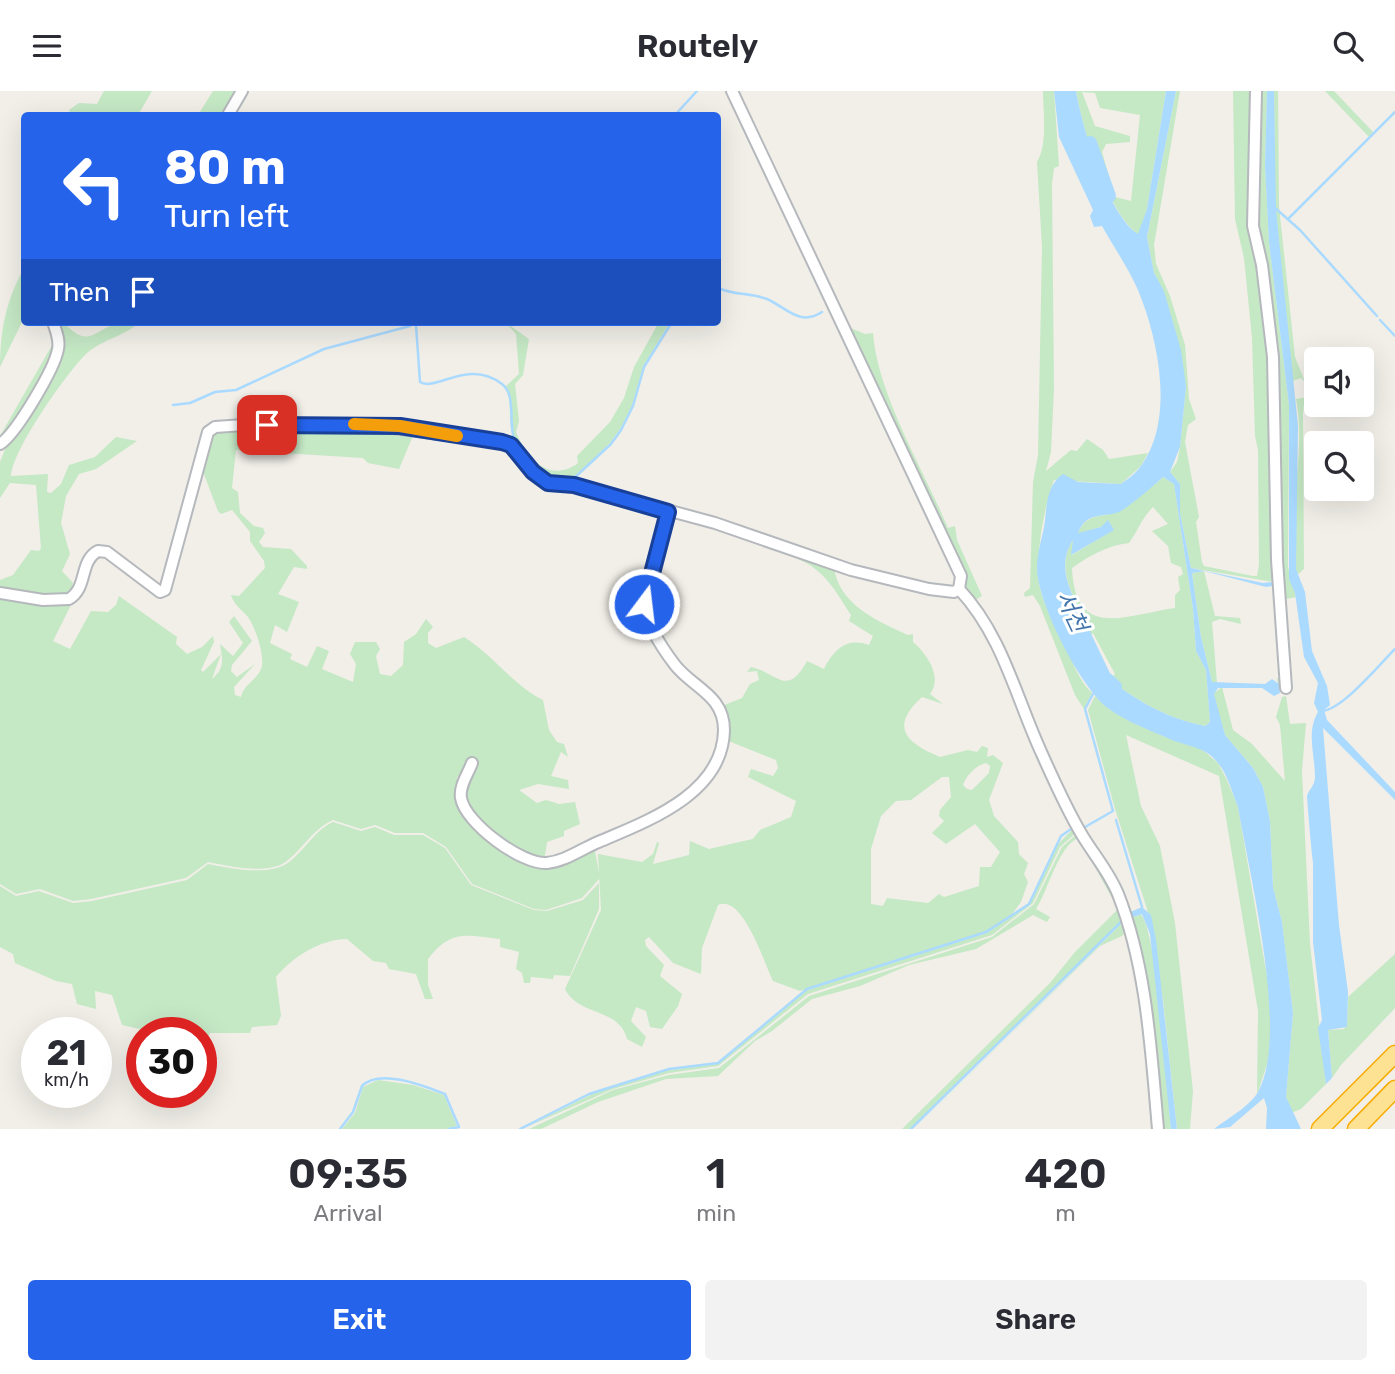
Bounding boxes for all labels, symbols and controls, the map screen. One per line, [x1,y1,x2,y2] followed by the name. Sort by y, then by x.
[28,27,66,65] icon: menu
[637,27,758,65] text: Routely
[1329,27,1367,65] icon: search
[164,138,286,196] text: 80 m
[49,140,140,231] icon: left
[164,197,289,235] text: Turn left
[124,273,162,311] icon: arrive
[49,277,110,308] text: Then
[1304,347,1374,501] map controls
[1304,347,1374,417] button: sound
[237,395,297,455] pin
[248,406,286,444] icon: arrive
[1304,431,1374,501] button: search
[607,567,681,641] position arrow
[1050,586,1095,639] water label: 서천
[126,1017,217,1108] speed limit sign: 30
[46,1032,87,1074] text: 21
[44,1069,89,1091] text: km/h
[288,1149,408,1199] text: 09:35
[706,1149,726,1199] text: 1
[1024,1149,1107,1199] text: 420
[314,1199,383,1227] text: Arrival
[696,1199,736,1227] text: min
[1055,1199,1076,1227] text: m
[28,1280,691,1360] button: Exit
[705,1280,1367,1360] button: Share

